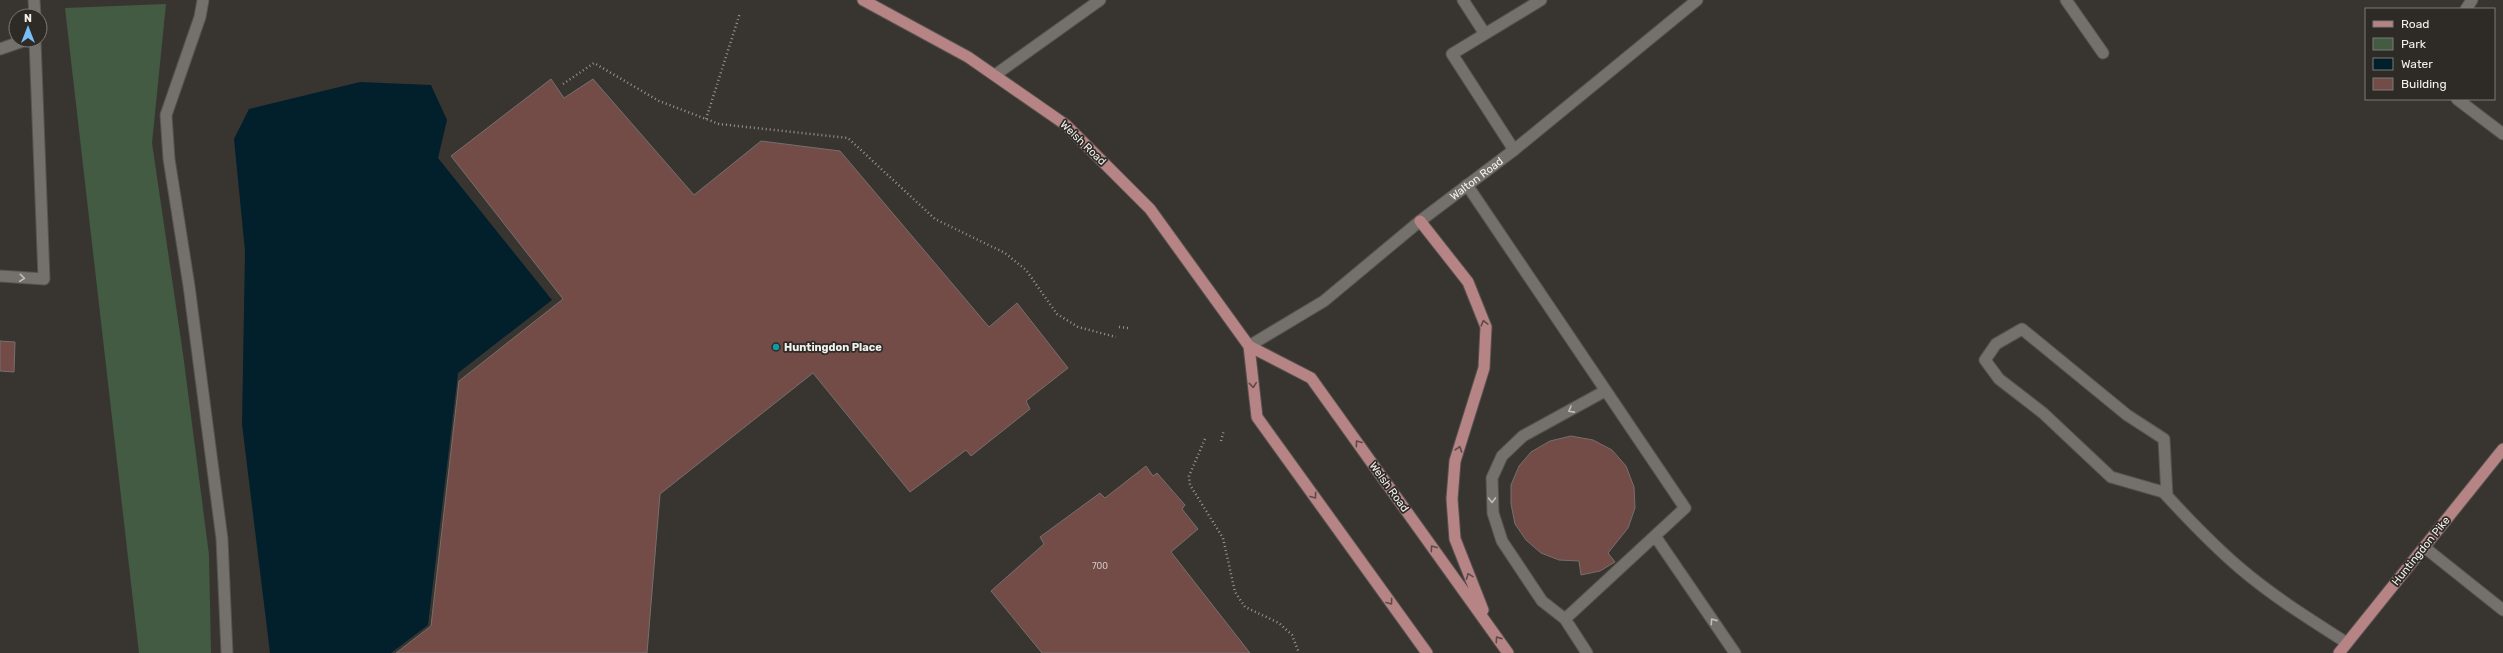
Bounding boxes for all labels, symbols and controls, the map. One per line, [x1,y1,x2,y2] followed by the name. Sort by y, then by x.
[8,8,48,48] north arrow
[2365,8,2495,100] legend
[24,12,32,25] text: N
[2401,17,2429,31] text: Road
[2401,37,2427,51] text: Park
[2401,57,2433,71] text: Water
[2401,77,2447,91] text: Building
[1057,118,1109,168] street label: Welsh Road
[1447,154,1506,203] street label: Walton Road
[19,273,25,282] one-way arrow
[1480,320,1489,327] one-way arrow
[784,341,882,354] place label: Huntingdon Place
[771,342,781,352] marker: Huntingdon Place
[1248,382,1257,388] one-way arrow
[1568,405,1575,412] one-way arrow
[1356,441,1363,448] one-way arrow
[1454,446,1463,453] one-way arrow
[1367,460,1411,514] street label: Welsh Road
[1309,492,1317,499] one-way arrow
[1488,497,1497,503] one-way arrow
[2389,514,2453,588] street label: Huntingdon Pike
[1430,545,1438,552] one-way arrow
[1092,561,1108,571] house number: 700
[1466,572,1474,579] one-way arrow
[1385,597,1392,604] one-way arrow
[1710,618,1718,625] one-way arrow
[1495,636,1503,643] one-way arrow

